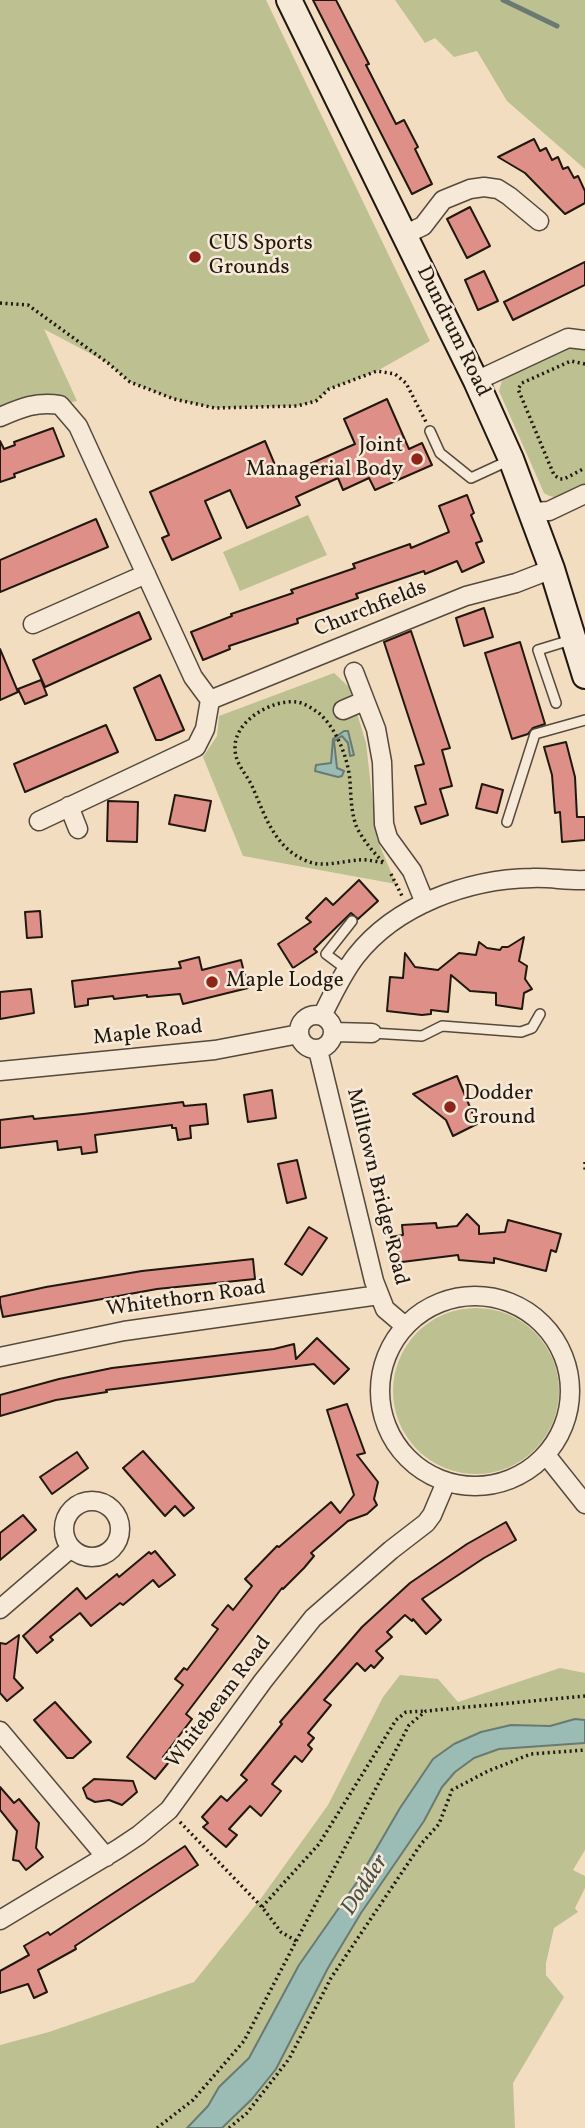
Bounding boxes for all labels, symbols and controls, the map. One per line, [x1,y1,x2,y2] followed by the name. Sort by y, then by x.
[209,232,313,282] place label: CUS Sports Grounds
[187,249,203,265] marker: CUS Sports Grounds
[409,262,495,402] street label: Dundrum Road
[246,434,403,484] place label: Joint Managerial Body
[409,451,425,467] marker: Joint Managerial Body
[311,576,431,644] street label: Churchfields
[226,969,344,995] place label: Maple Lodge
[204,974,220,990] marker: Maple Lodge
[92,1016,204,1052] street label: Maple Road
[464,1082,536,1132] place label: Dodder Ground
[339,1086,413,1288] street label: Milltown Bridge Road
[442,1099,458,1115] marker: Dodder Ground
[105,1276,267,1324] street label: Whitethorn Road
[162,1632,278,1774] street label: Whitebeam Road
[336,1851,396,1921] water label: Dodder

